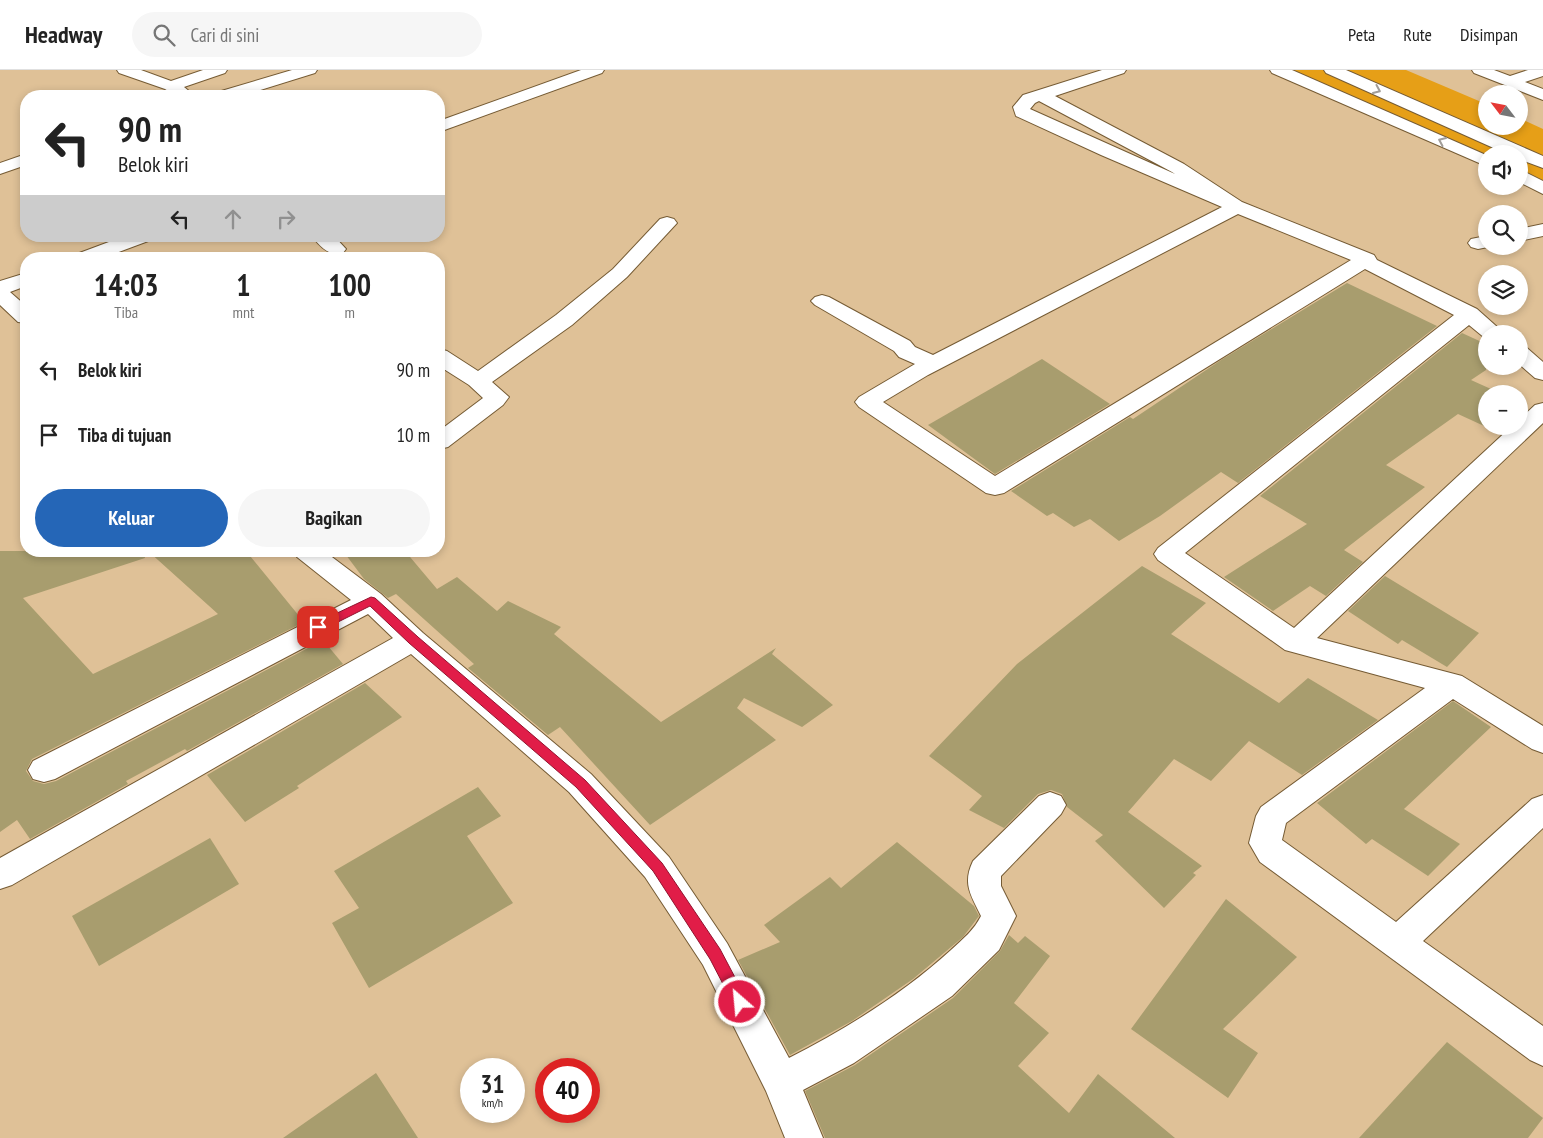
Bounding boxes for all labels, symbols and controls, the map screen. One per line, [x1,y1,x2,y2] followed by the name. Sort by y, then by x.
[132,12,482,57] search box
[25,19,102,50] text: Headway
[150,21,178,49] icon: search
[190,23,259,47] text: Cari di sini
[1348,23,1375,46] text: Peta
[1403,23,1432,46] text: Rute
[1460,23,1518,46] text: Disimpan
[1372,83,1381,94] one-way arrow
[1478,85,1528,135] north arrow
[1478,85,1528,435] map controls
[118,106,182,152] text: 90 m
[35,110,100,175] icon: left
[1438,137,1447,148] one-way arrow
[1478,145,1528,195] button: sound
[118,150,189,178] text: Belok kiri
[166,205,194,233] icon: left
[219,205,247,233] icon: ahead
[272,205,300,233] icon: right
[1478,205,1528,255] button: search
[94,265,159,304] text: 14:03
[236,265,251,304] text: 1
[328,265,371,304] text: 100
[1478,265,1528,315] button: layers
[114,302,138,322] text: Tiba
[232,302,254,322] text: mnt
[344,302,355,322] text: m
[1478,325,1528,375] button: +
[35,356,63,384] icon: left
[78,358,142,382] text: Belok kiri
[397,358,430,382] text: 90 m
[1478,385,1528,435] button: −
[35,421,63,449] icon: arrive
[78,423,171,447] text: Tiba di tujuan
[397,423,430,447] text: 10 m
[35,489,228,547] button: Keluar
[238,489,430,547] button: Bagikan
[297,606,339,648] pin
[304,613,332,641] icon: arrive
[713,975,765,1027] position arrow
[535,1058,600,1123] speed limit sign: 40
[481,1068,504,1100] text: 31
[482,1095,503,1110] text: km/h

